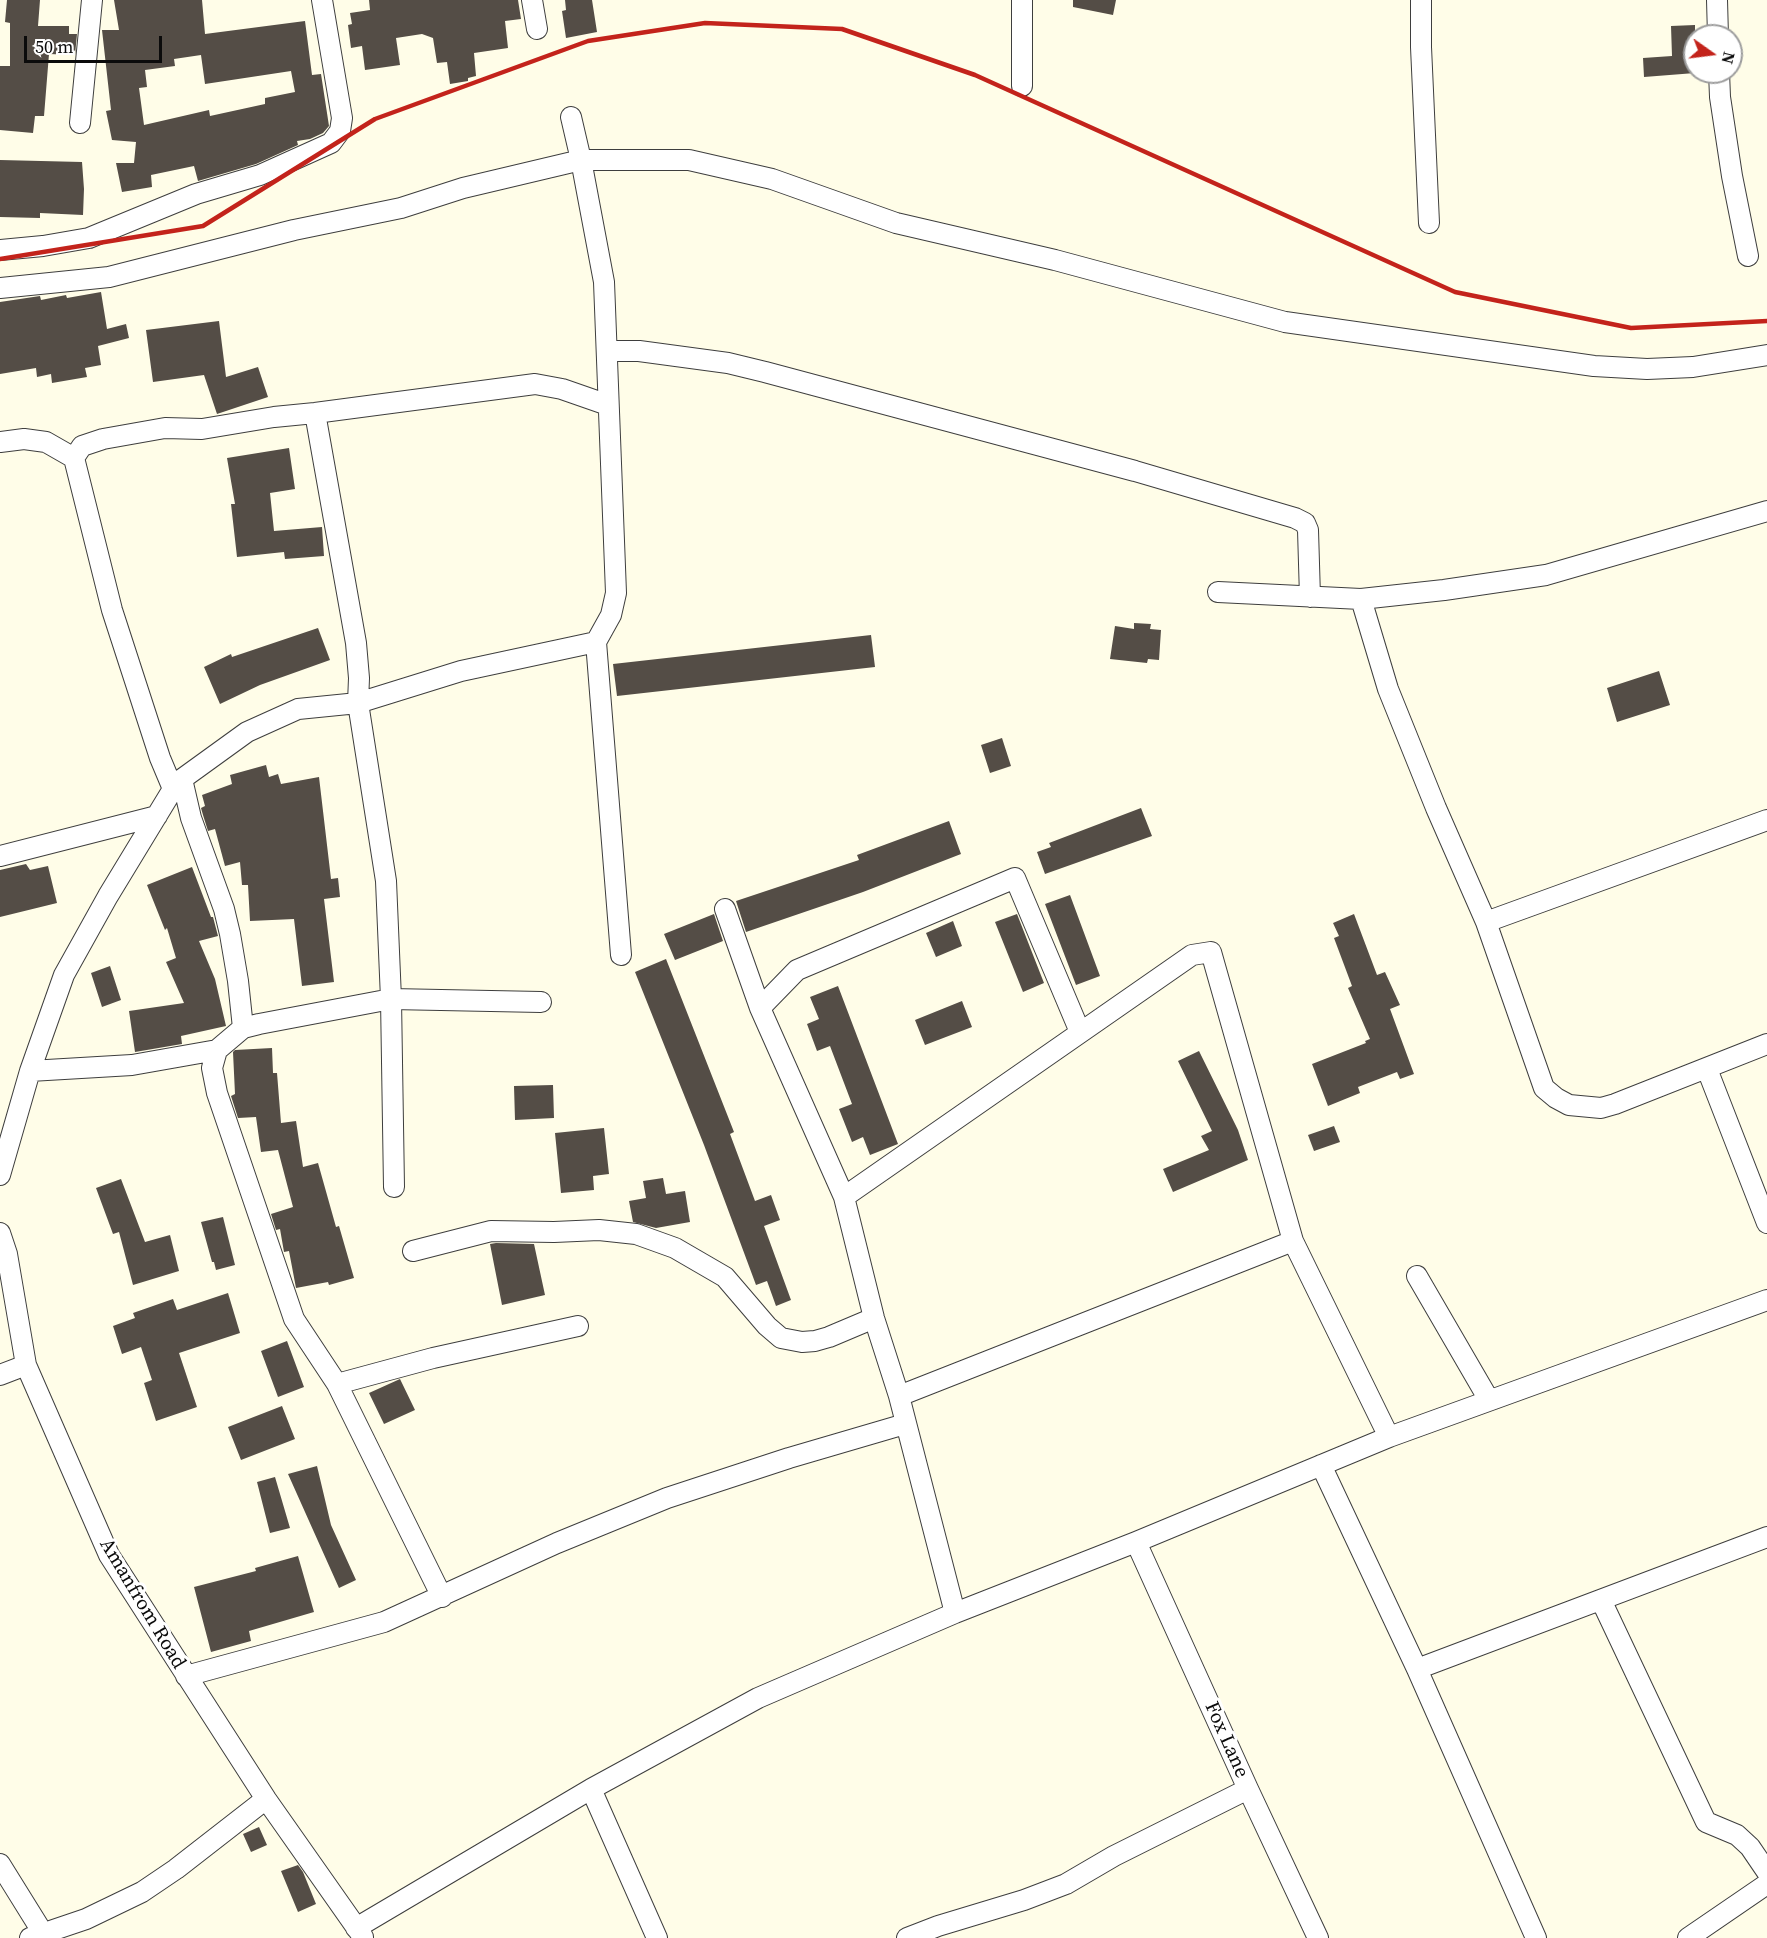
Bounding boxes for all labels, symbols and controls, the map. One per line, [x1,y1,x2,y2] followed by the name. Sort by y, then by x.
[27,24,165,62] scale bar
[1683,24,1743,84] north arrow
[35,34,73,59] text: 50 m
[1716,50,1741,66] text: N
[94,1534,190,1674] street label: Amanfrom Road
[1199,1698,1253,1782] street label: Fox Lane

